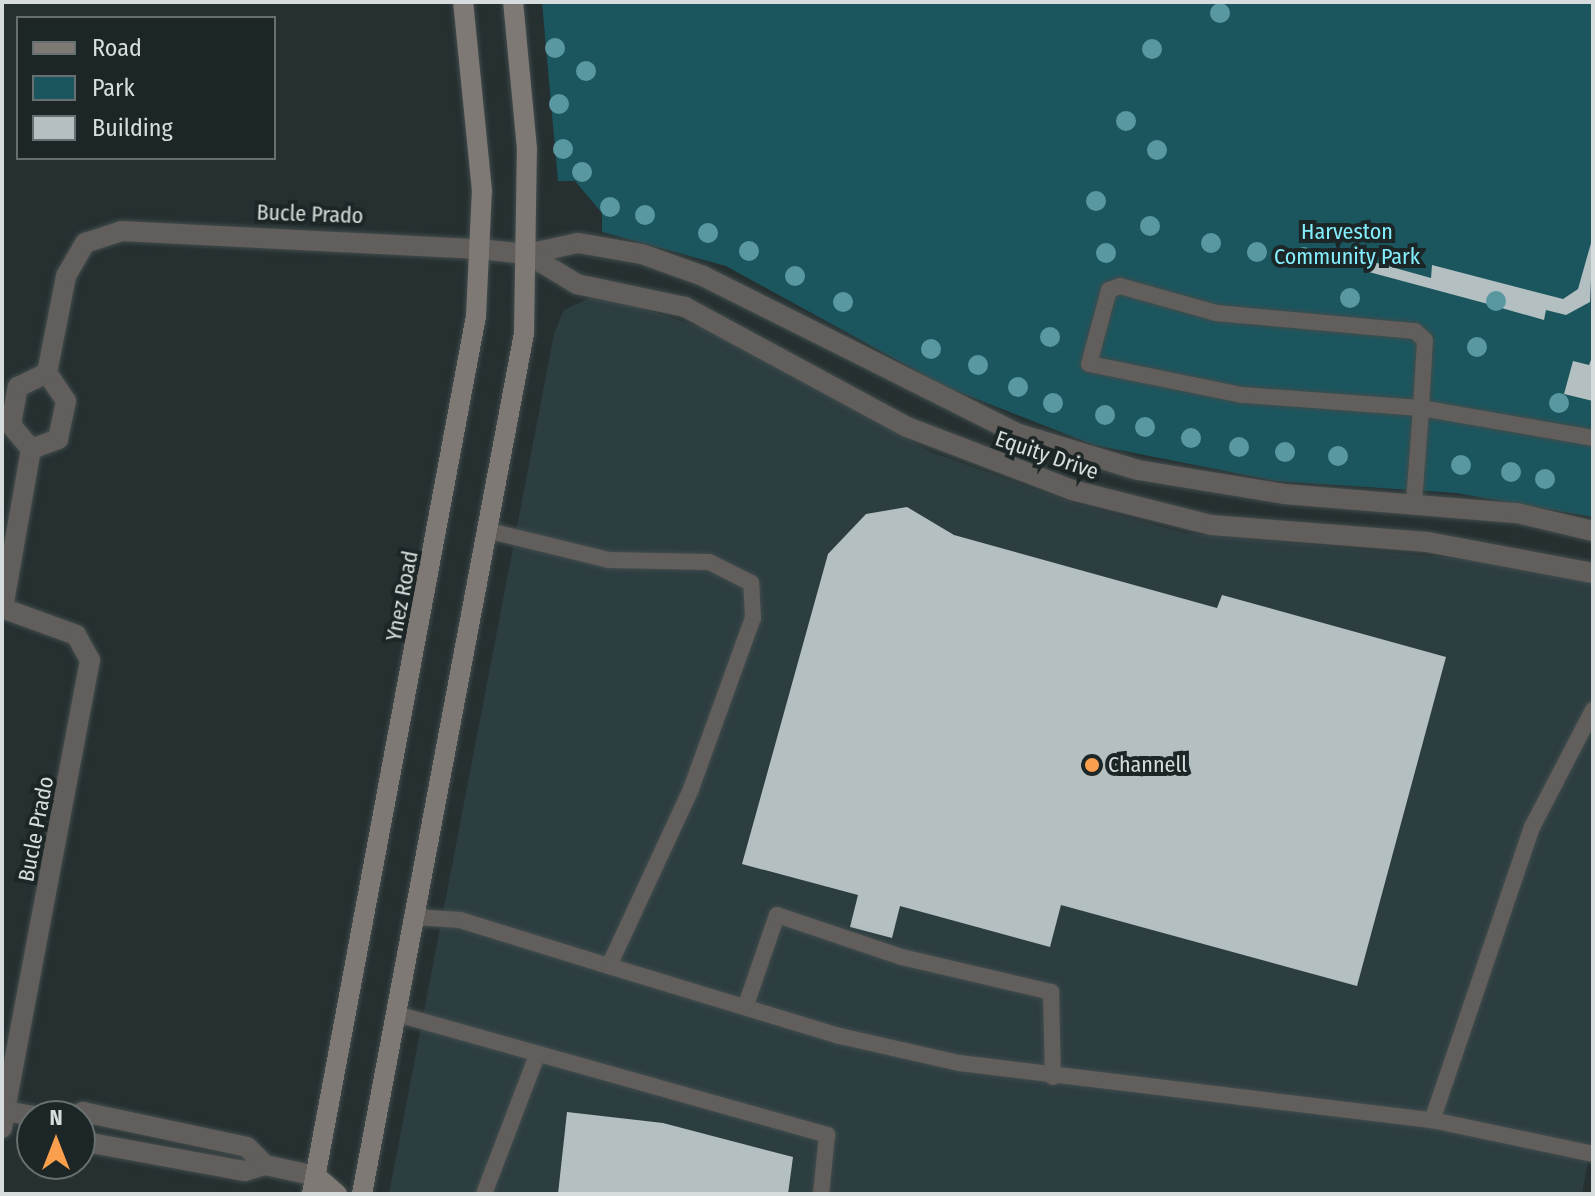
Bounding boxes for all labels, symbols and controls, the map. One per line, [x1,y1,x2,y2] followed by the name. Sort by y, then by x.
[16,16,276,160] legend
[92,34,142,62] text: Road
[92,74,135,102] text: Park
[92,114,173,142] text: Building
[256,199,364,229] street label: Bucle Prado
[1274,218,1420,270] park label: Harveston Community Park
[992,425,1102,485] street label: Equity Drive
[380,548,424,644] street label: Ynez Road
[1108,752,1187,778] place label: Channell
[1083,756,1101,774] marker: Channell
[13,774,59,884] street label: Bucle Prado
[16,1100,96,1180] north arrow
[49,1104,63,1131] text: N

